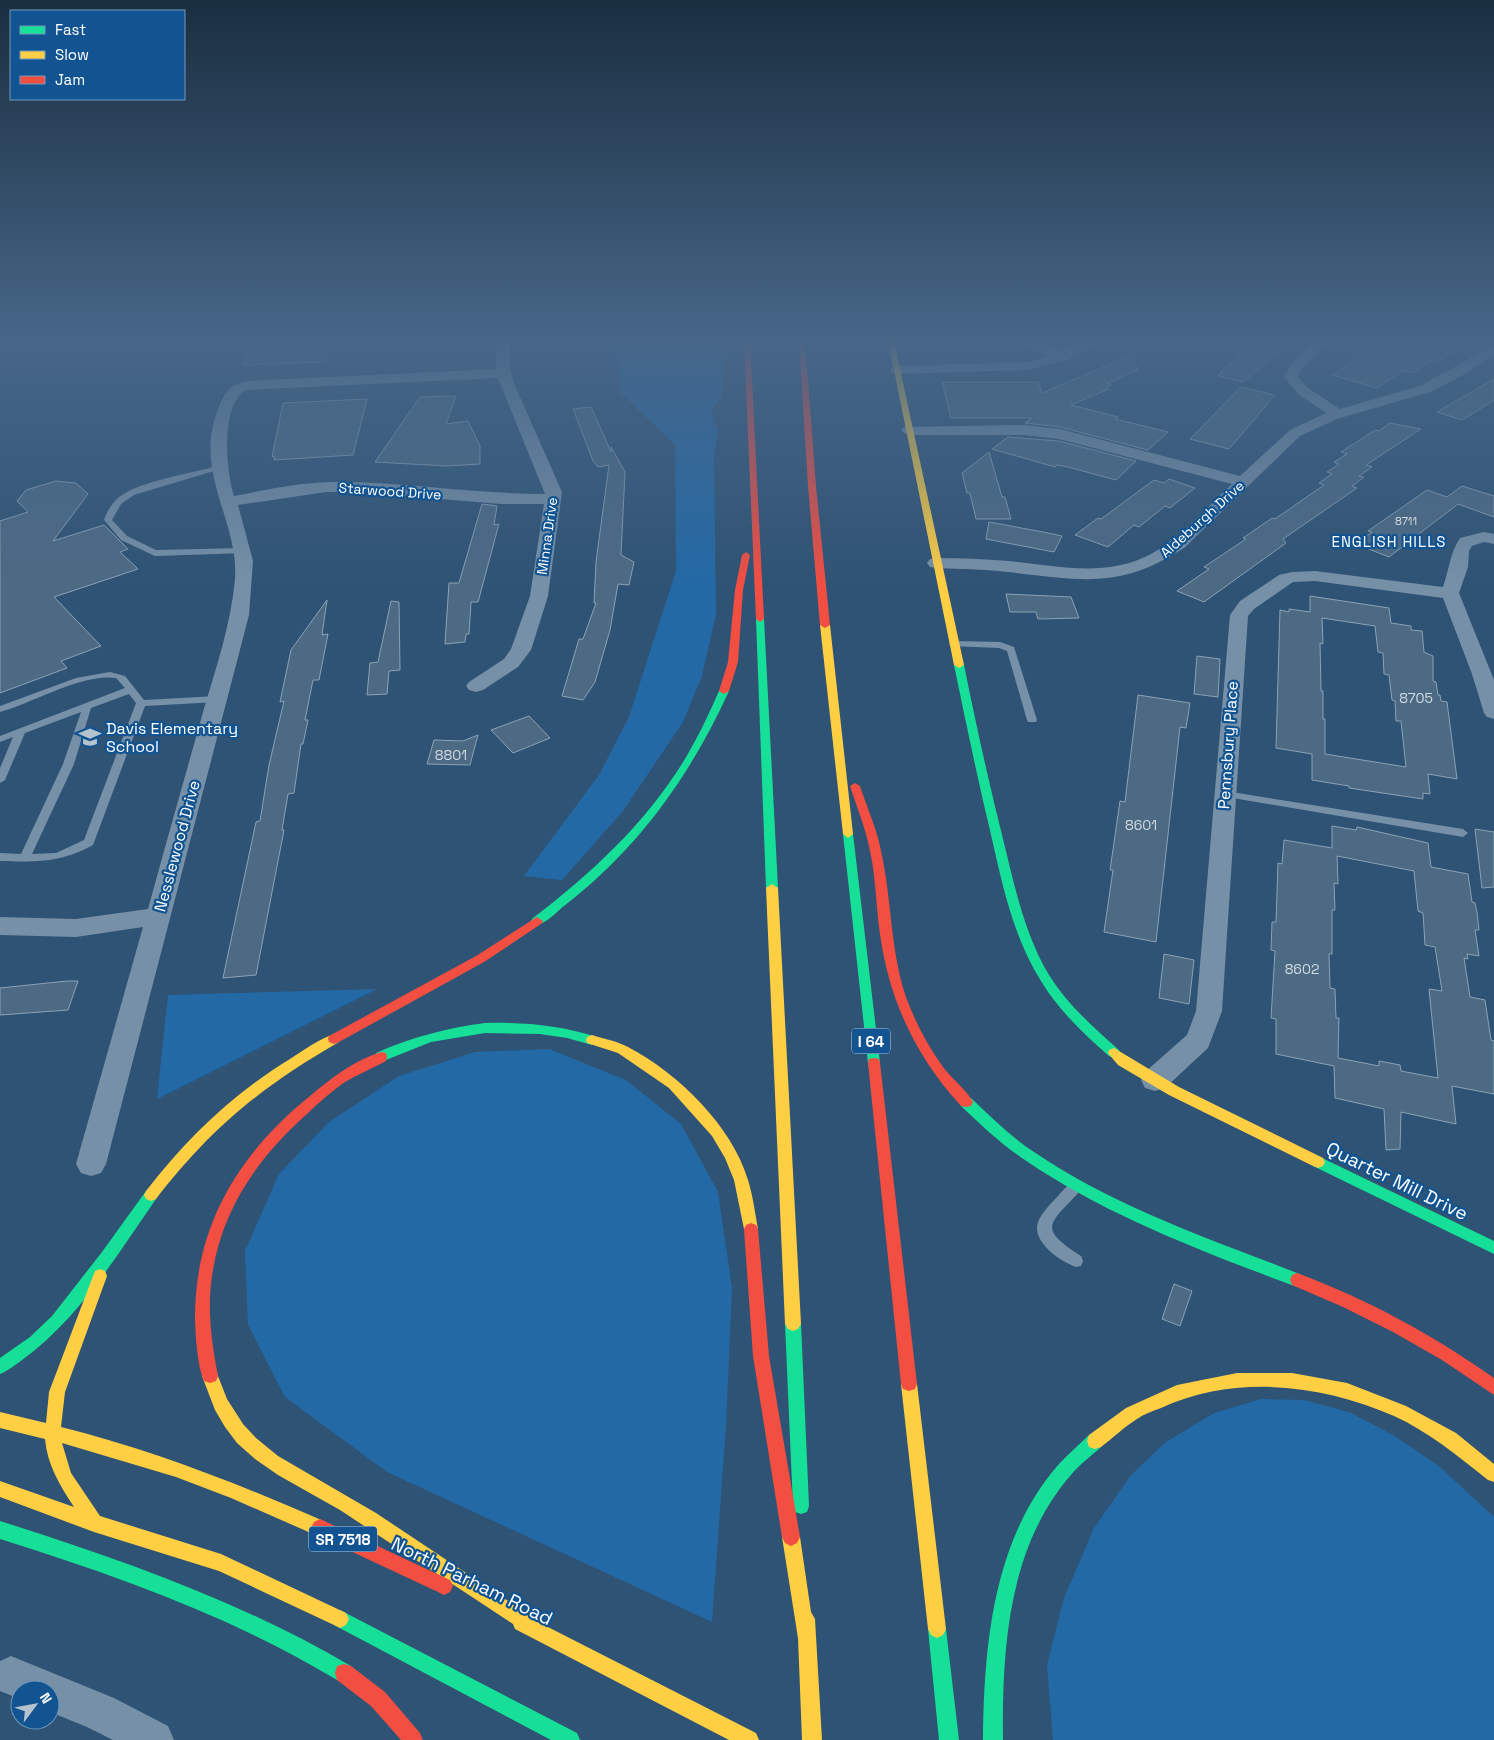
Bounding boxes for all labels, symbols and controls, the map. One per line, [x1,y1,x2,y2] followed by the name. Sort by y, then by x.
[10,10,185,100] legend
[55,20,86,39] text: Fast
[55,45,89,64] text: Slow
[55,70,85,89] text: Jam
[1156,477,1248,561] street label: Aldeburgh Drive
[338,478,442,504] street label: Starwood Drive
[533,496,561,576] street label: Minna Drive
[1395,514,1417,528] house number: 8711
[1331,532,1447,551] district label: ENGLISH HILLS
[1213,680,1243,810] street label: Pennsbury Place
[1399,689,1433,707] house number: 8705
[106,718,238,757] place label: Davis Elementary School
[77,724,103,750] school or university icon: Davis Elementary School
[435,746,467,764] house number: 8801
[149,778,205,914] street label: Nesslewood Drive
[1125,816,1157,834] house number: 8601
[1285,960,1319,978] house number: 8602
[852,1028,890,1054] road number: I 64
[1322,1136,1472,1226] street label: Quarter Mill Drive
[309,1526,377,1552] road number: SR 7518
[387,1531,557,1631] street label: North Parham Road
[10,1680,60,1730] north arrow
[36,1689,56,1707] text: N

